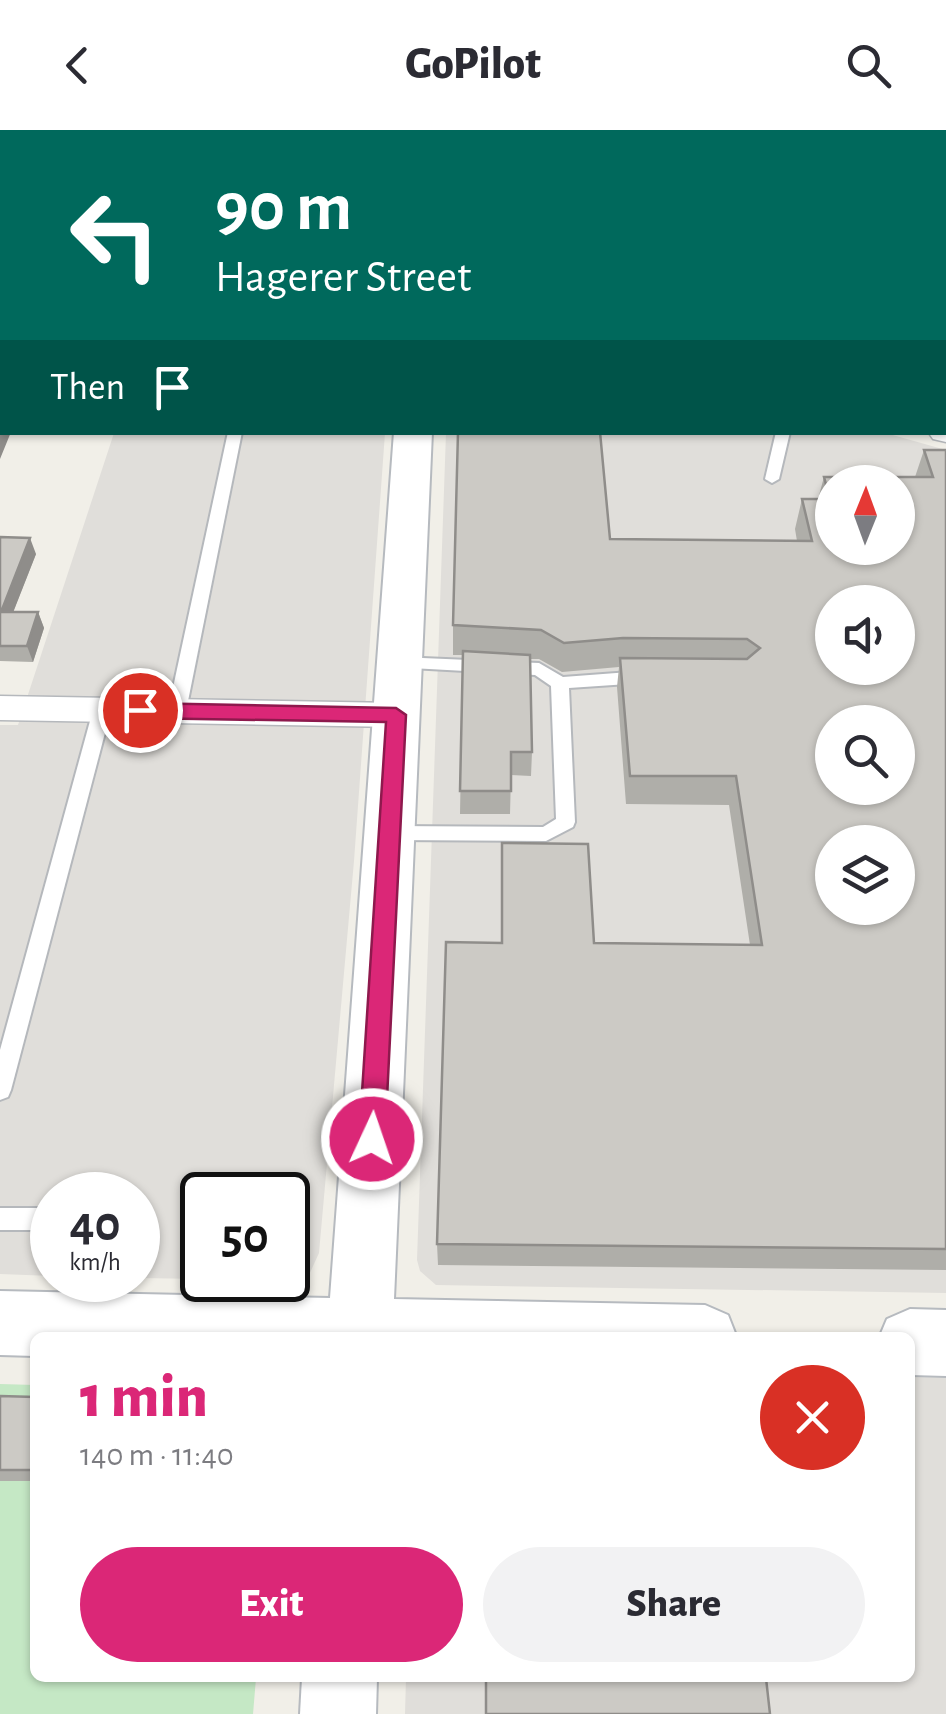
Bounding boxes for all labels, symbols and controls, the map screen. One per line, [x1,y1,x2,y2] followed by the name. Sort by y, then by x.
[50,38,105,93] icon: back
[841,38,896,93] icon: search
[405,42,541,87] text: GoPilot
[50,170,180,300] icon: left
[215,173,352,243] text: 90 m
[215,255,471,300] text: Hagerer Street
[145,360,200,415] icon: arrive
[50,369,125,407] text: Then
[815,465,915,565] north arrow
[815,465,915,925] map controls
[815,585,915,685] button: sound
[98,668,183,753] pin
[113,683,168,738] icon: arrive
[815,705,915,805] button: search
[815,825,915,925] button: layers
[320,1087,424,1191] position arrow
[180,1172,310,1302] speed limit sign: 50
[69,1200,121,1250] text: 40
[69,1250,121,1275] text: km/h
[760,1365,865,1470] button: close
[80,1368,208,1428] text: 1 min
[80,1439,234,1471] text: 140 m · 11:40
[80,1547,463,1662] button: Exit
[483,1547,865,1662] button: Share

